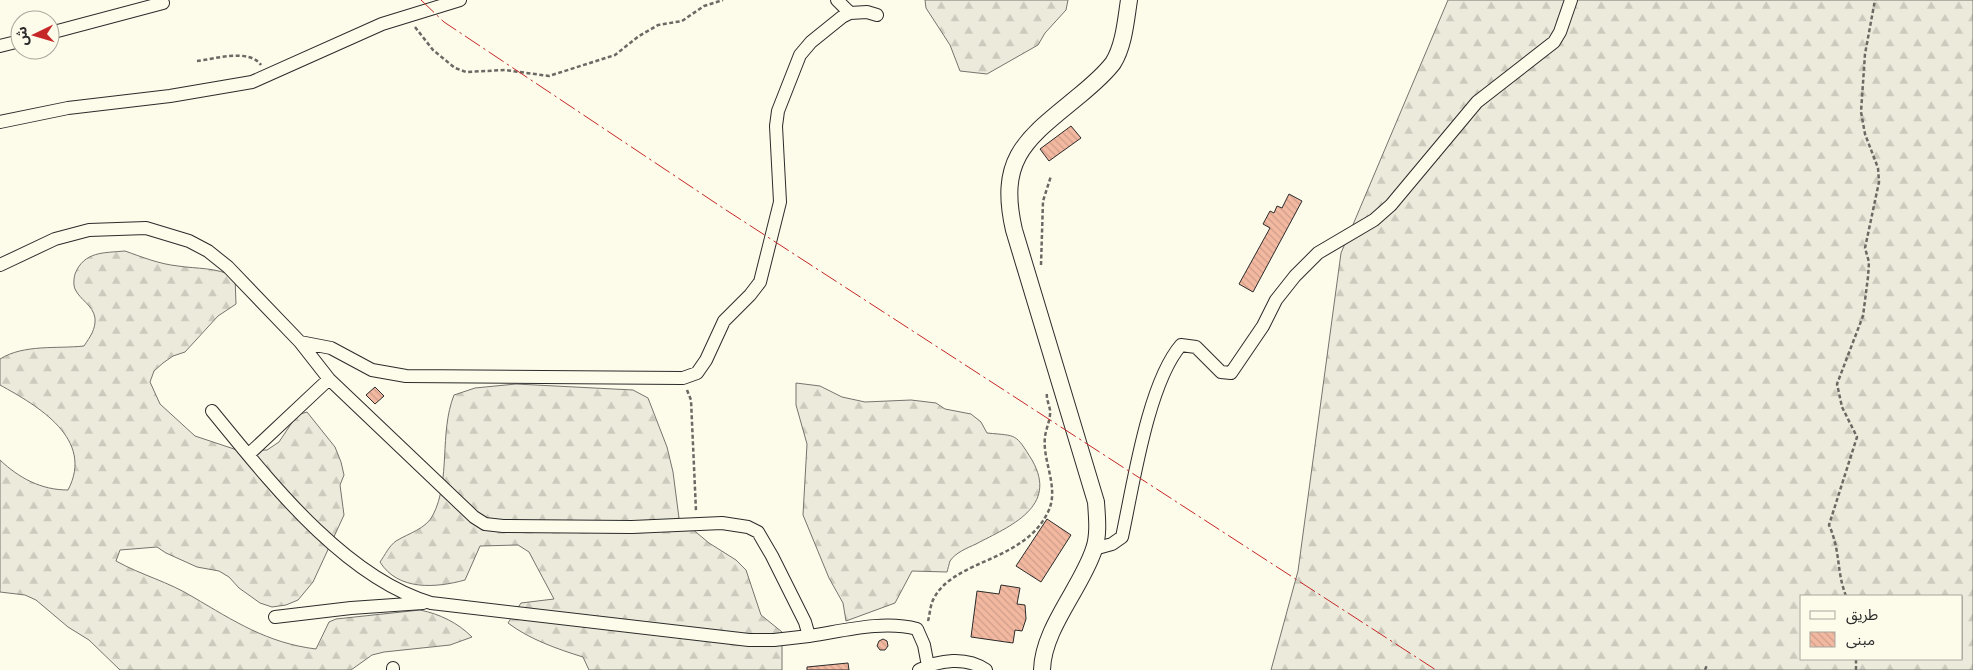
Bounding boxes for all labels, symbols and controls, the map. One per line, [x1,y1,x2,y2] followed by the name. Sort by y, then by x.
[10,10,60,60] north arrow
[11,26,32,47] text: ش
[1800,595,1963,660] legend
[1846,604,1878,625] text: طريق
[1846,629,1875,650] text: مبنى

